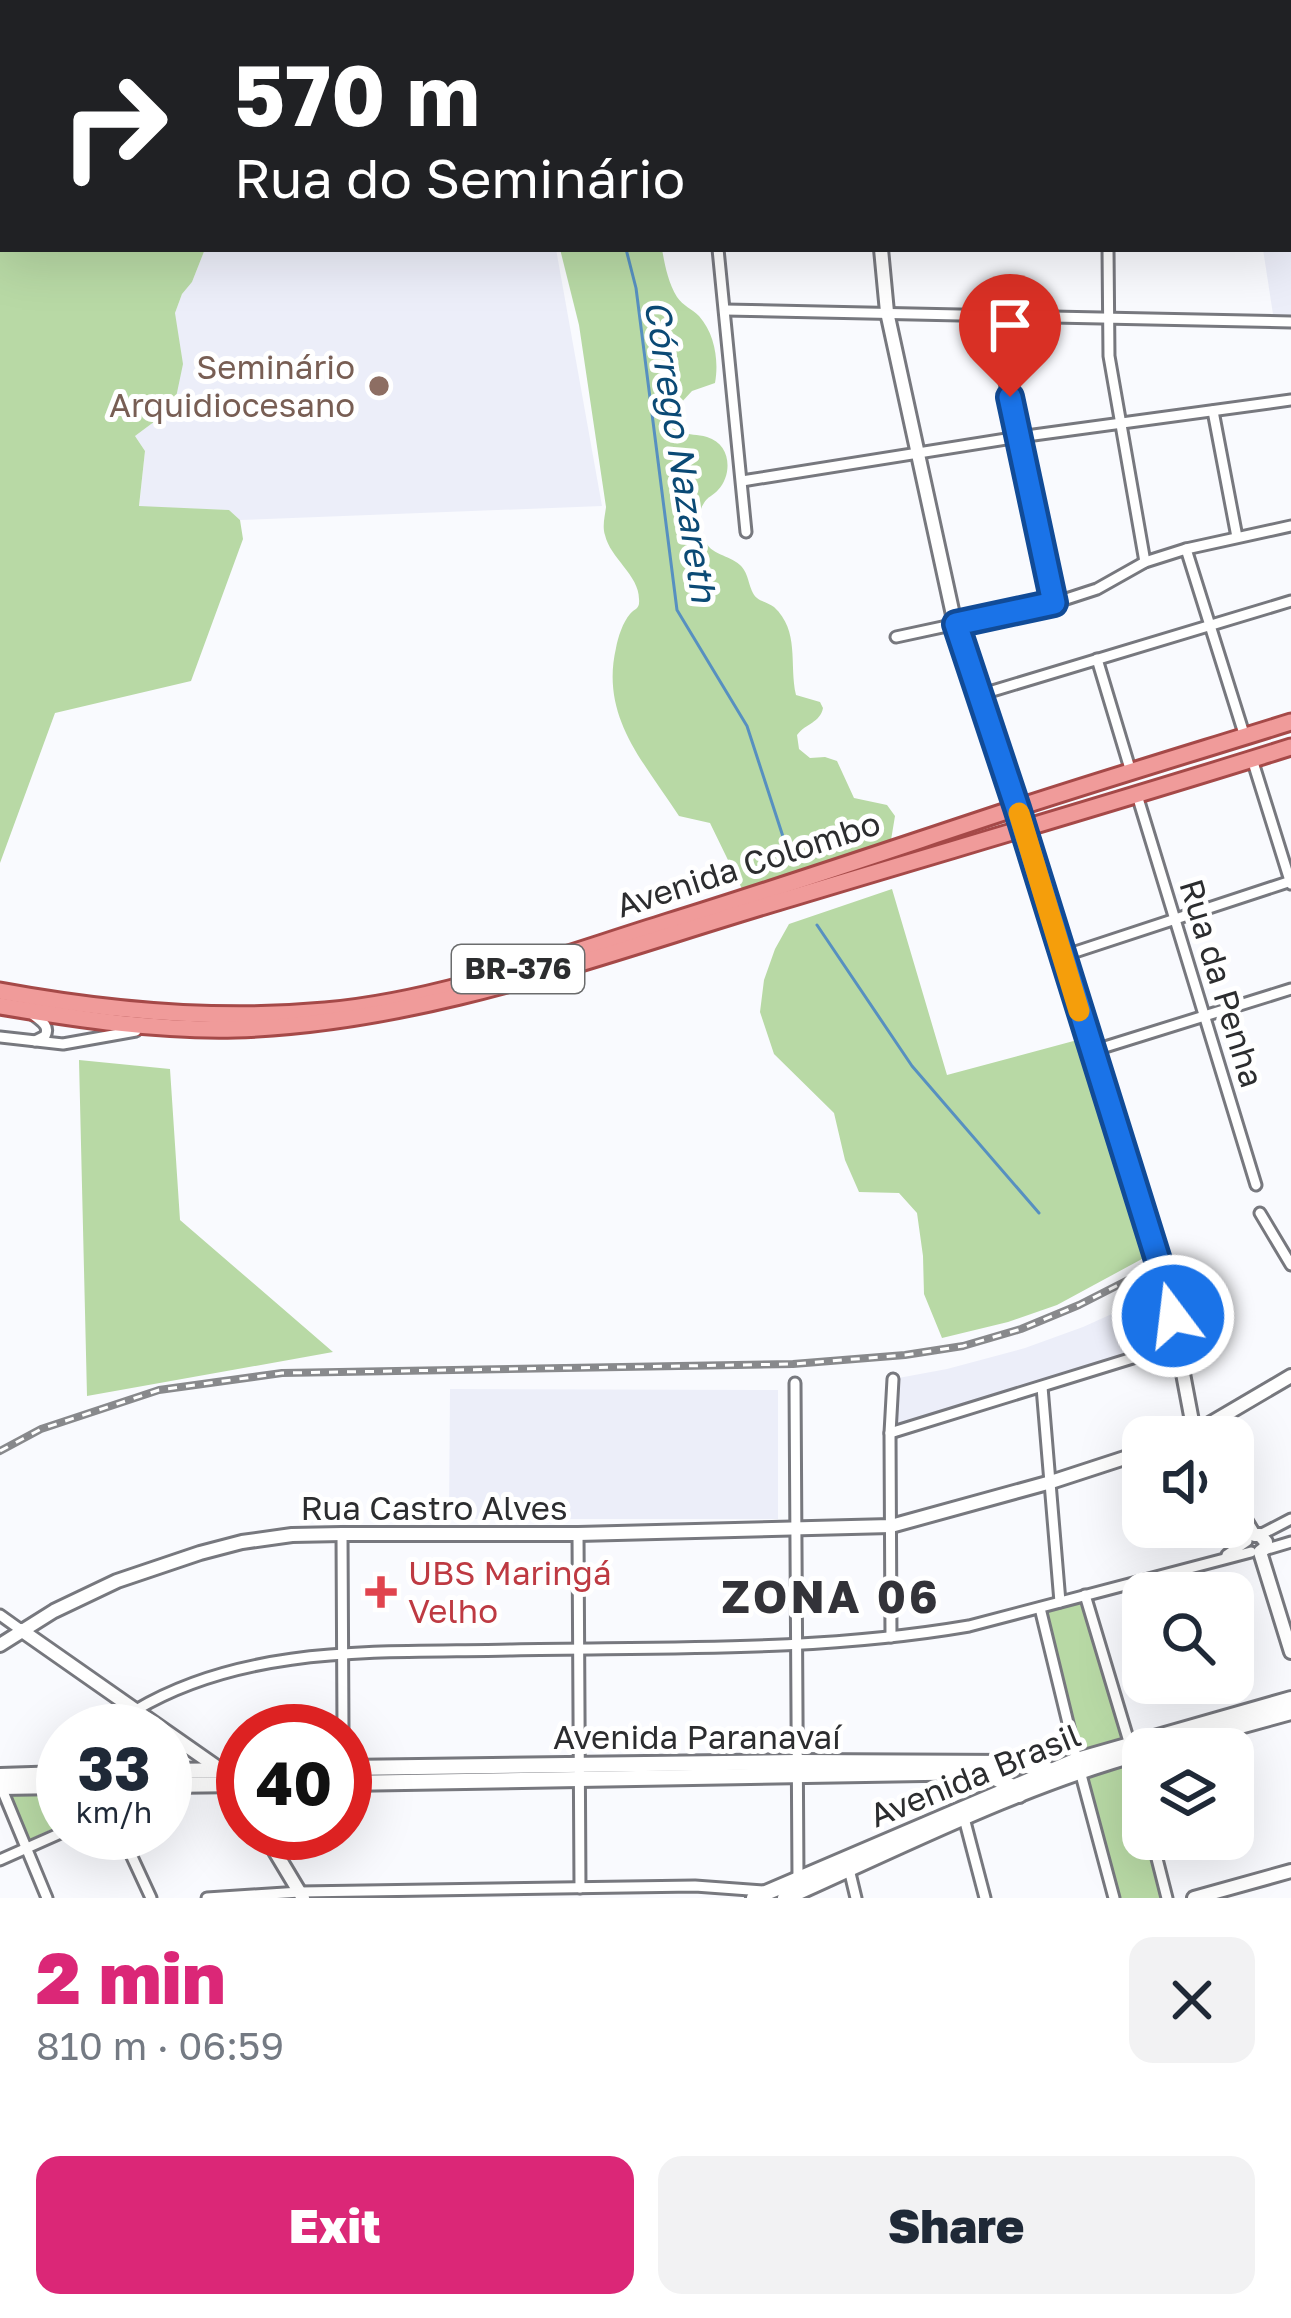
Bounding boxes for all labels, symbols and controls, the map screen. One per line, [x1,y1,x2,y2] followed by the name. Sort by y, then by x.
[234,44,480,144] text: 570 m
[36,48,192,204] icon: right
[234,145,685,210] text: Rua do Seminário
[959,274,1061,397] pin
[977,292,1043,358] icon: arrive
[636,297,727,607] water label: Córrego Nazareth
[109,347,355,424] place label: Seminário Arquidiocesano
[366,373,392,399] marker: Seminário Arquidiocesano
[611,802,885,925] street label: Avenida Colombo
[1172,874,1273,1092] street label: Rua da Penha
[452,945,584,993] road number: BR-376
[1110,1253,1236,1379] position arrow
[1122,1416,1254,1860] map controls
[1122,1416,1254,1548] button: sound
[301,1488,567,1527] street label: Rua Castro Alves
[408,1553,612,1630] place label: UBS Maringá Velho
[721,1569,941,1623] district label: ZONA 06
[1122,1572,1254,1704] button: search
[365,1576,397,1608] marker: UBS Maringá Velho
[216,1704,372,1860] speed limit sign: 40
[864,1715,1086,1834] street label: Avenida Brasil
[553,1717,843,1756] street label: Avenida Paranavaí
[1122,1728,1254,1860] button: layers
[77,1731,151,1803] text: 33
[76,1794,152,1830] text: km/h
[36,1933,226,2020] text: 2 min
[1129,1937,1255,2063] button: close
[36,2022,284,2069] text: 810 m · 06:59
[36,2156,634,2294] button: Exit
[658,2156,1255,2294] button: Share

